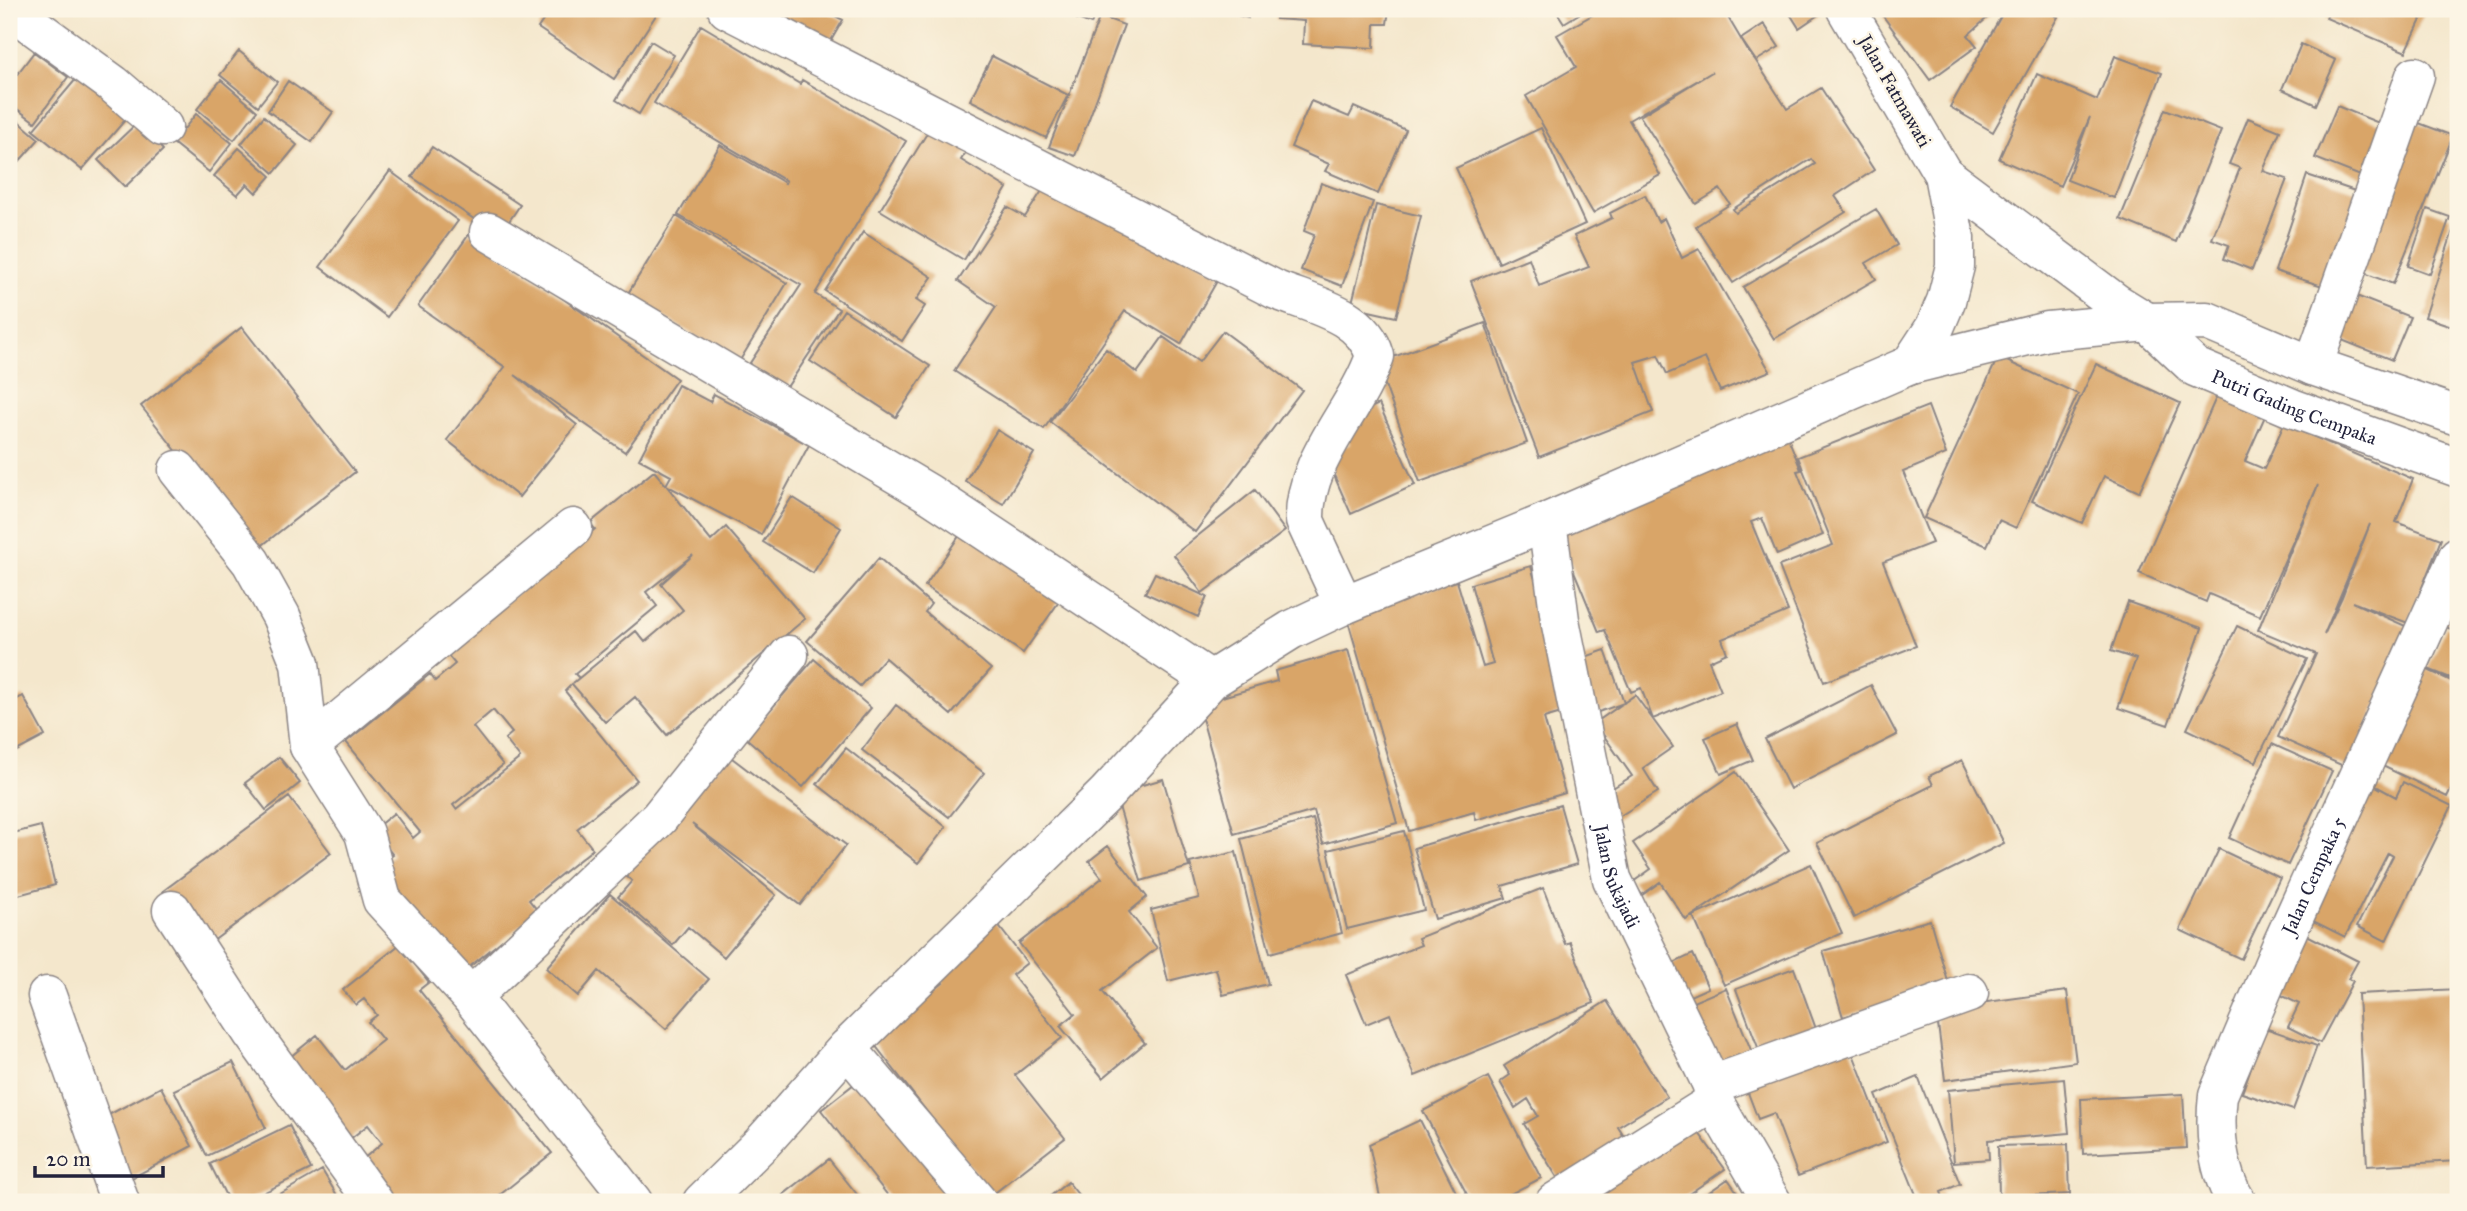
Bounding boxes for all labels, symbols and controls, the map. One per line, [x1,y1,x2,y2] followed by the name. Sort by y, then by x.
[1852,29,1936,152] street label: Jalan Fatmawati
[2208,364,2381,450] street label: Putri Gading Cempaka
[2276,813,2350,940] street label: Jalan Cempaka 5
[1588,821,1646,932] street label: Jalan Sukajadi
[35,1134,163,1178] scale bar
[46,1146,91,1172] text: 20 m

